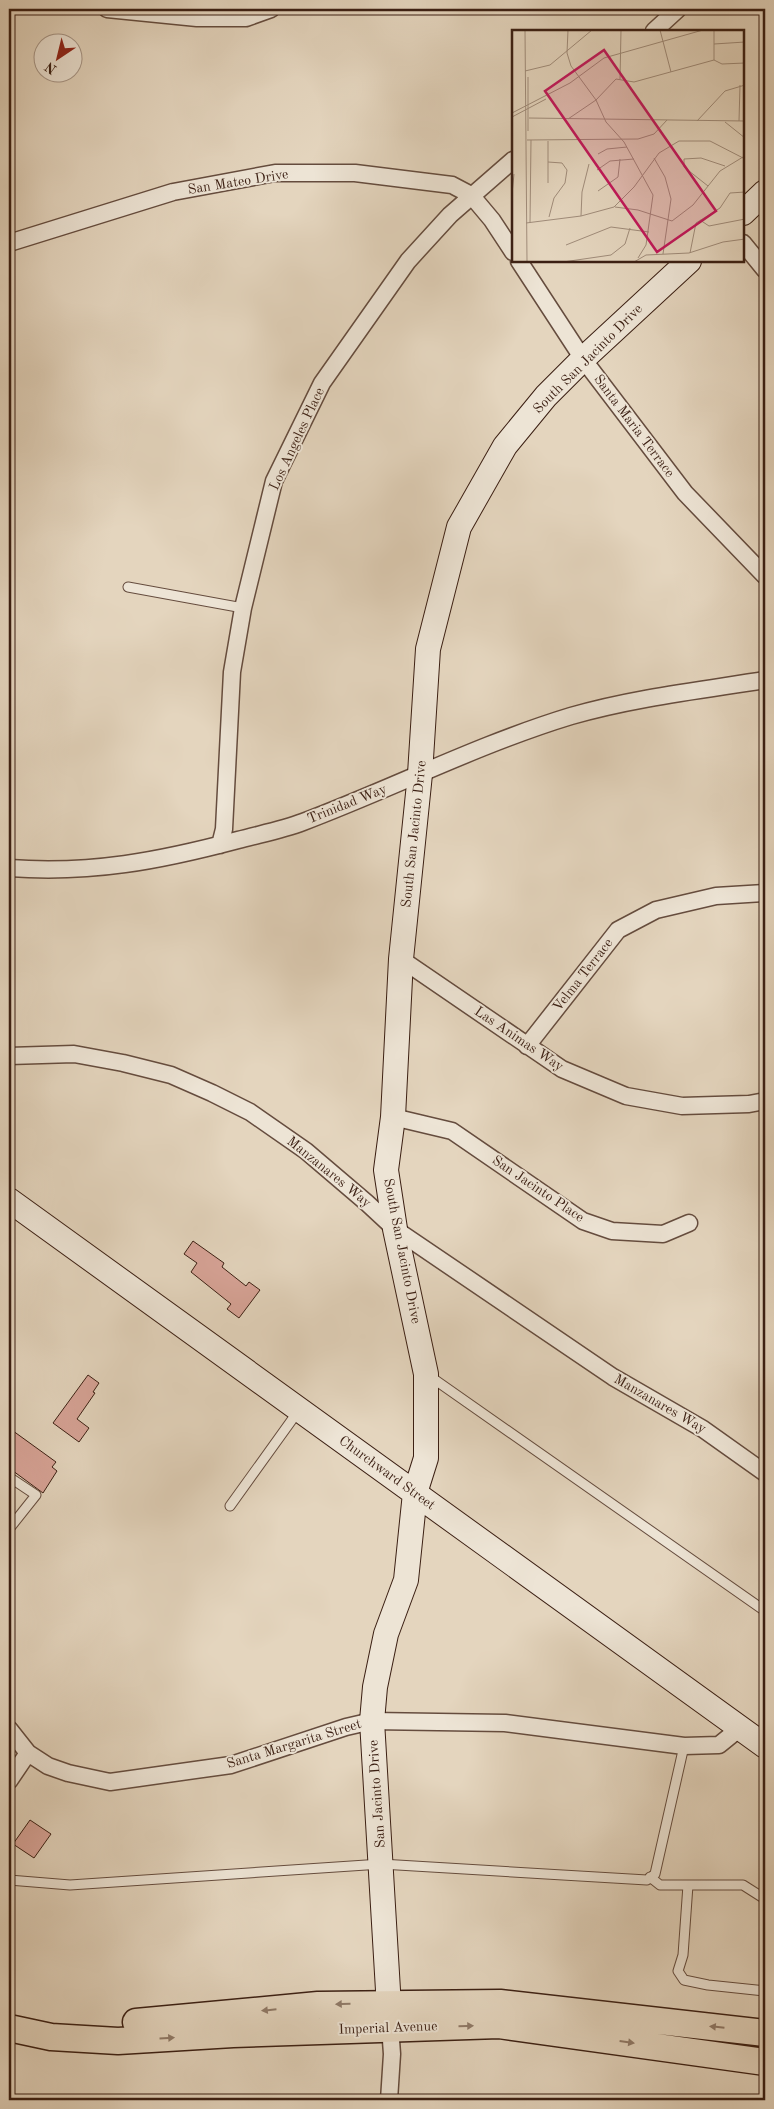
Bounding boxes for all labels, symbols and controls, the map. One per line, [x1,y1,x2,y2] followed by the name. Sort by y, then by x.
[512,30,744,262] inset map
[32,32,82,82] north arrow
[42,59,60,77] text: N
[187,167,289,197] street label: San Mateo Drive
[531,302,645,416] street label: South San Jacinto Drive
[591,372,677,480] street label: Santa Maria Terrace
[267,385,327,493] street label: Los Angeles Place
[399,760,429,908] street label: South San Jacinto Drive
[305,782,389,826] street label: Trinidad Way
[550,936,616,1014] street label: Velma Terrace
[472,1004,567,1074] street label: Las Animas Way
[284,1134,374,1210] street label: Manzanares Way
[490,1153,586,1225] street label: San Jacinto Place
[381,1177,423,1325] street label: South San Jacinto Drive
[612,1372,709,1436] street label: Manzanares Way
[336,1433,438,1513] street label: Churchward Street
[225,1717,363,1771] street label: Santa Margarita Street
[366,1739,388,1849] street label: San Jacinto Drive
[335,2000,351,2008] one-way arrow
[261,2006,277,2014] one-way arrow
[338,2019,438,2037] street label: Imperial Avenue
[458,2021,474,2029] one-way arrow
[708,2023,724,2031] one-way arrow
[159,2034,175,2042] one-way arrow
[620,2039,636,2047] one-way arrow

